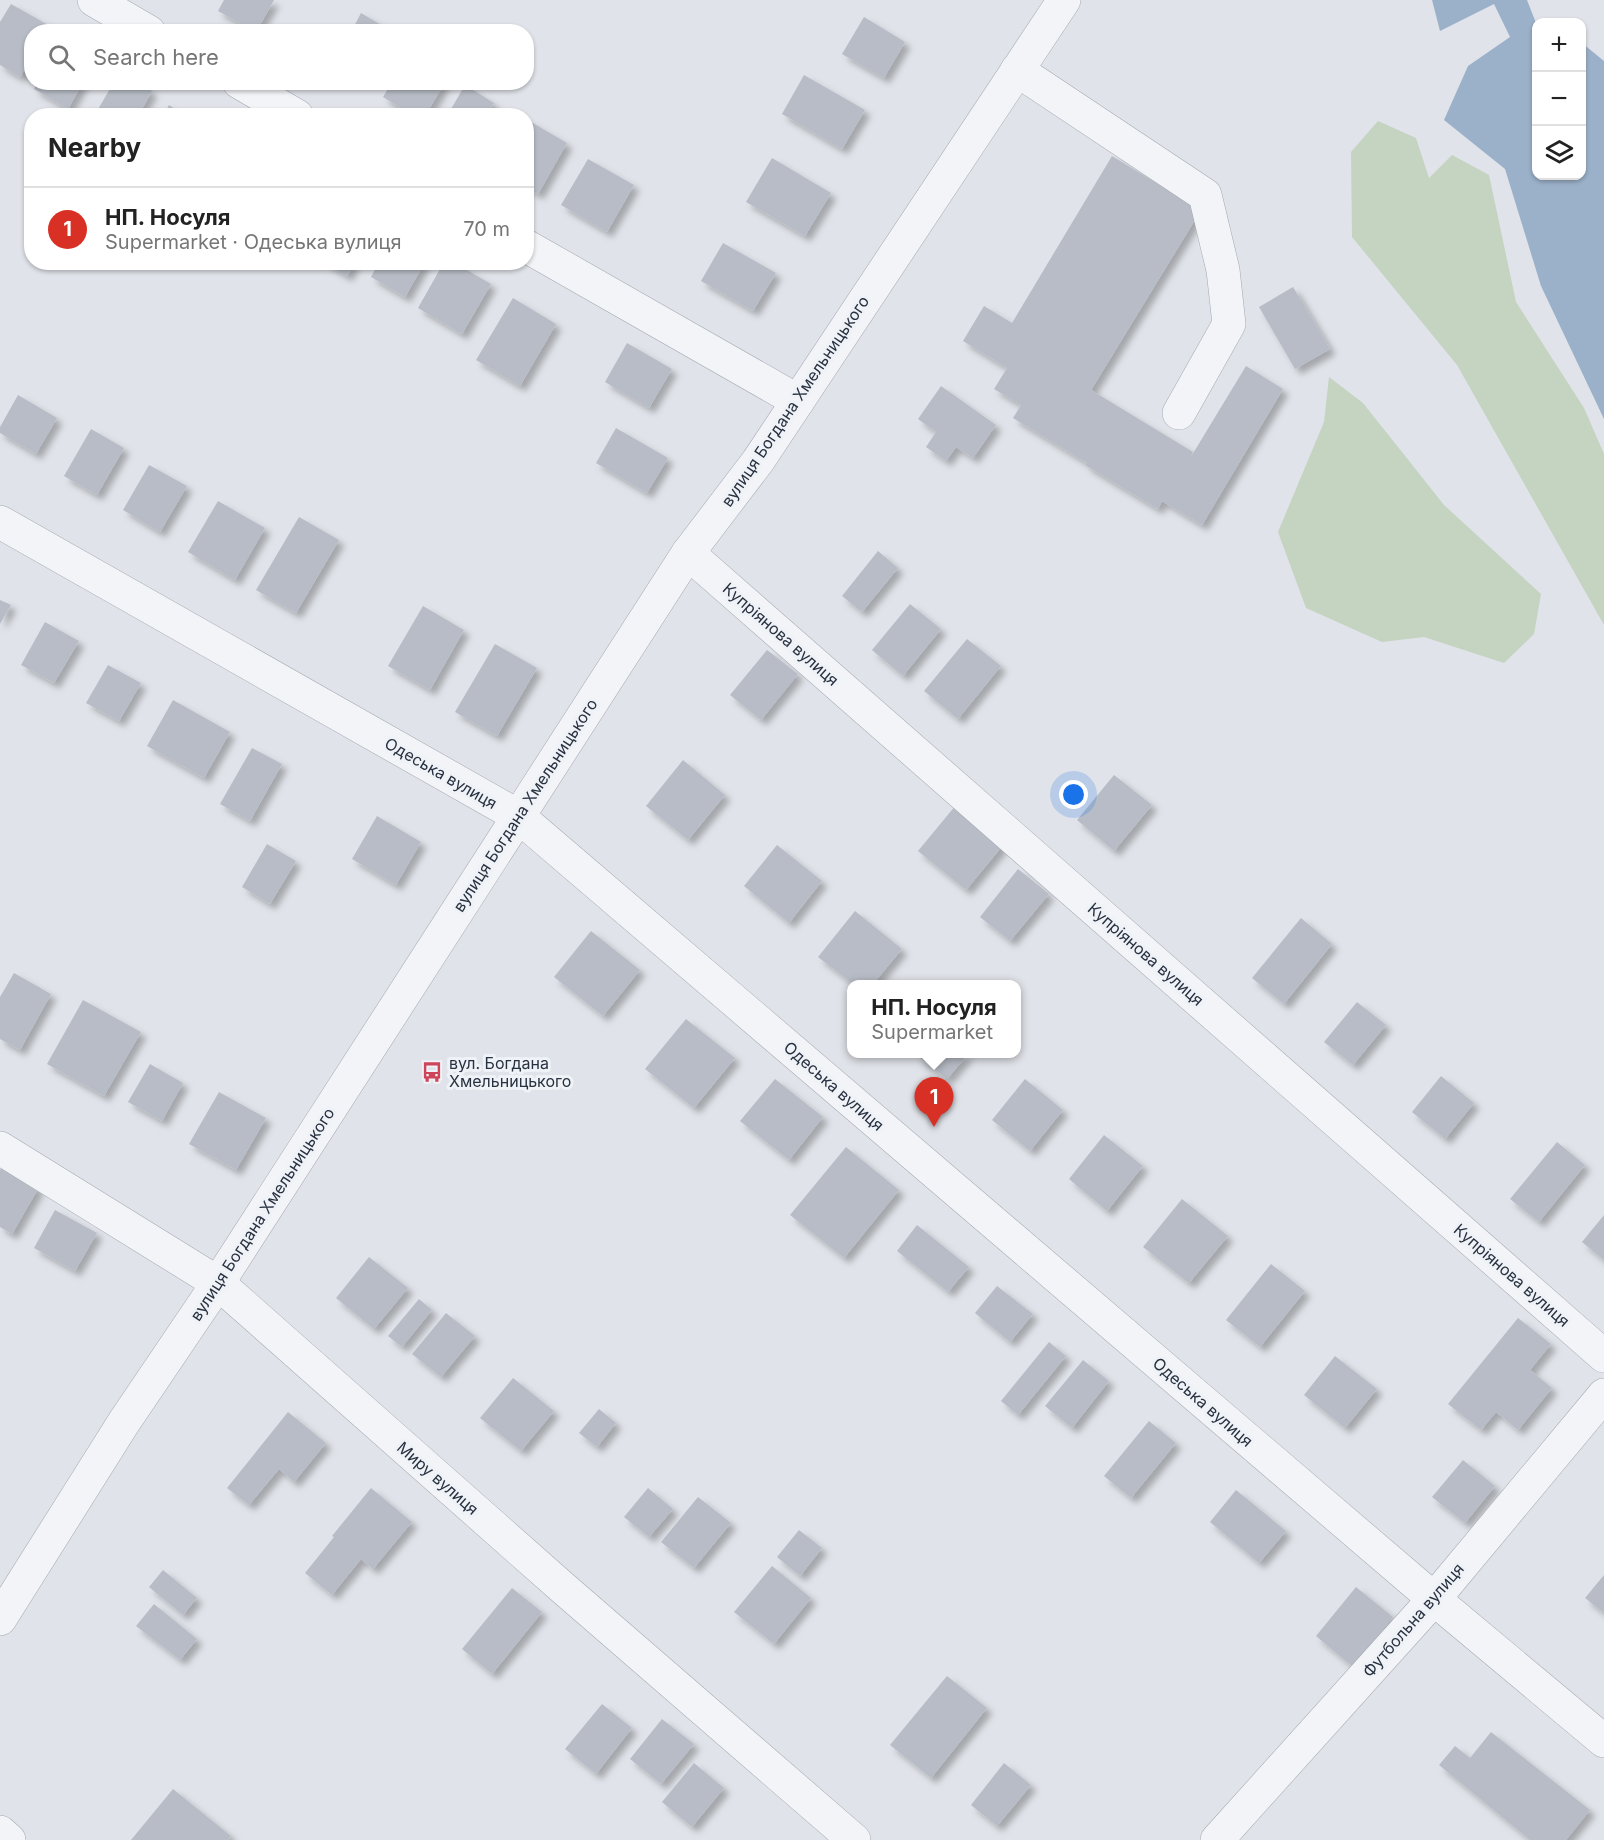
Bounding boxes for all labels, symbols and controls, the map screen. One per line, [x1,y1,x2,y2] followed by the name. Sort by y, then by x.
[1532,18,1586,180] map controls
[1532,18,1586,72] button: +
[24,24,534,90] search box
[45,41,78,74] icon: search
[93,44,219,70] text: Search here
[1532,72,1586,126] button: −
[1532,126,1586,180] button: layers
[48,132,141,163] text: Nearby
[105,204,231,230] text: НП. Носуля
[63,217,72,241] text: 1
[463,217,510,241] text: 70 m
[105,230,402,254] text: Supermarket · Одеська вулиця
[717,292,873,510] street label: вулиця Богдана Хмельницького
[719,578,843,690] street label: Купріянова вулиця
[449,695,601,915] street label: вулиця Богдана Хмельницького
[381,733,501,813] street label: Одеська вулиця
[1059,780,1088,809] your location
[1084,898,1208,1010] street label: Купріянова вулиця
[847,980,1021,1058] popup
[871,994,997,1020] text: НП. Носуля
[871,1020,993,1044] text: Supermarket
[780,1037,888,1135] street label: Одеська вулиця
[449,1053,571,1091] place label: вул. Богдана Хмельницького
[420,1060,444,1084] bus stop icon: вул. Богдана Хмельницького
[914,1078,954,1127] pin: 1
[186,1104,338,1324] street label: вулиця Богдана Хмельницького
[1450,1219,1574,1331] street label: Купріянова вулиця
[1149,1353,1257,1451] street label: Одеська вулиця
[393,1437,483,1519] street label: Миру вулиця
[1358,1559,1468,1681] street label: Футбольна вулиця

